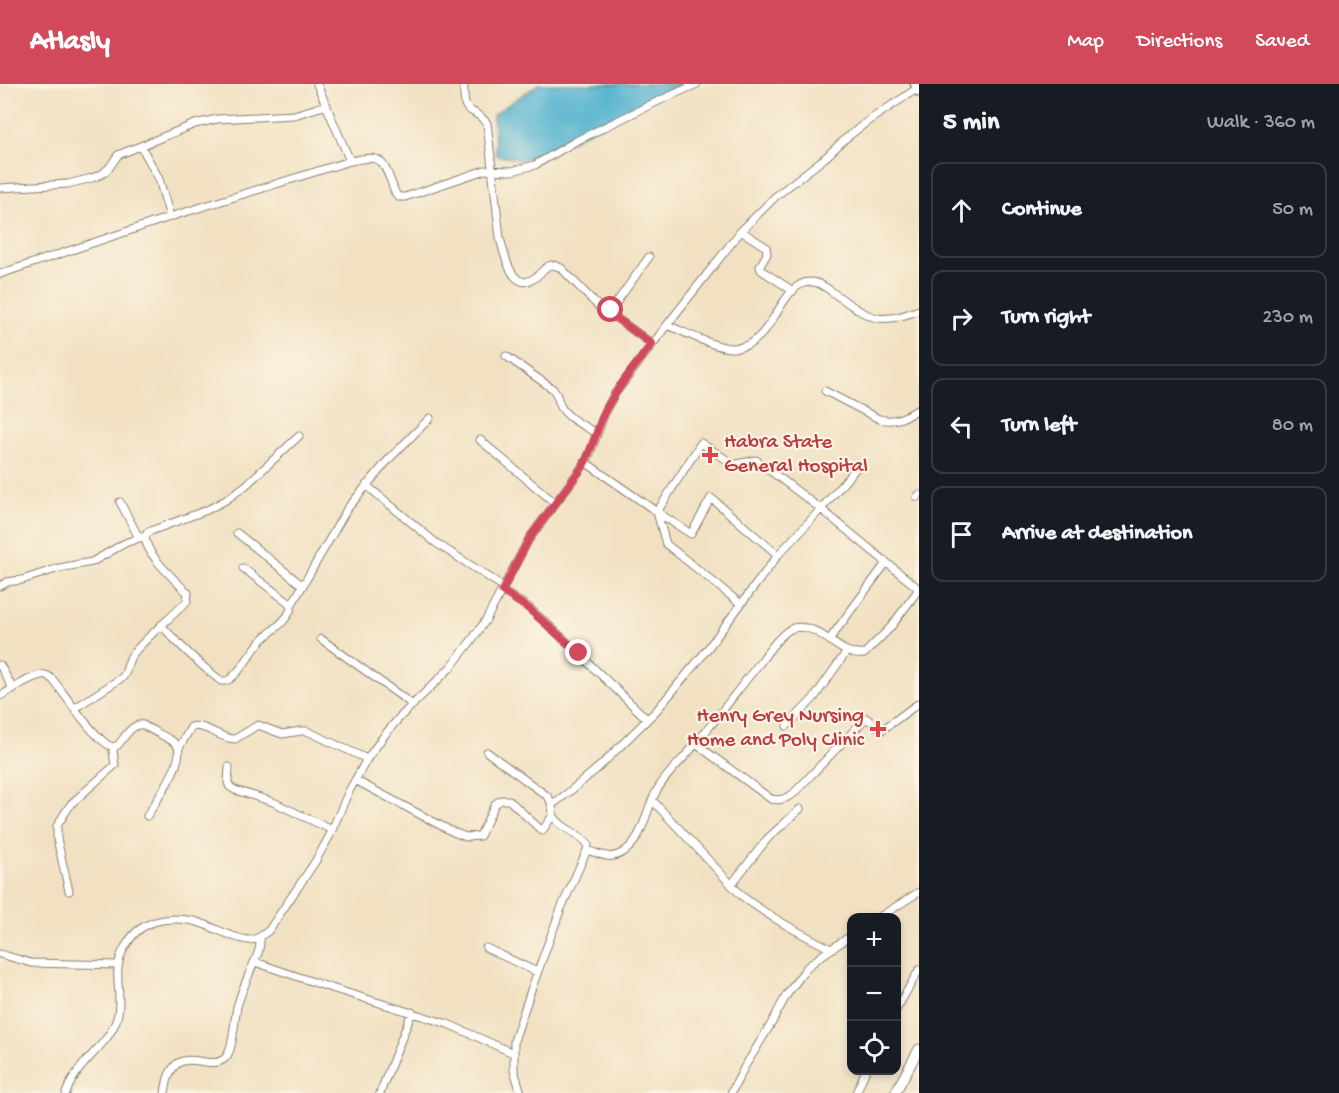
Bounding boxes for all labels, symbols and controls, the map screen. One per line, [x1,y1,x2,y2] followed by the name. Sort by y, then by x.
[30,26,110,59] text: Atlasly
[1067,30,1104,55] text: Map
[1137,30,1222,55] text: Directions
[1255,30,1309,55] text: Saved
[943,108,999,139] text: 5 min
[1207,112,1315,135] text: Walk · 360 m
[945,194,978,227] icon: ahead
[1002,197,1082,223] text: Continue
[1272,199,1313,222] text: 50 m
[597,296,623,322] route start
[945,302,978,335] icon: right
[1002,305,1090,331] text: Turn right
[1263,307,1313,330] text: 230 m
[945,410,978,443] icon: left
[1002,413,1076,439] text: Turn left
[1272,415,1313,438] text: 80 m
[724,431,868,480] place label: Habra State General Hospital
[701,446,719,464] marker: Habra State General Hospital
[945,518,978,551] icon: arrive
[1002,521,1192,547] text: Arrive at destination
[565,639,591,665] route end
[687,705,865,754] place label: Henry Grey Nursing Home and Poly Clinic
[869,720,887,738] marker: Henry Grey Nursing Home and Poly Clinic
[847,913,901,1075] map controls
[847,913,901,967] button: +
[847,967,901,1021] button: −
[847,1021,901,1075] button: locate

